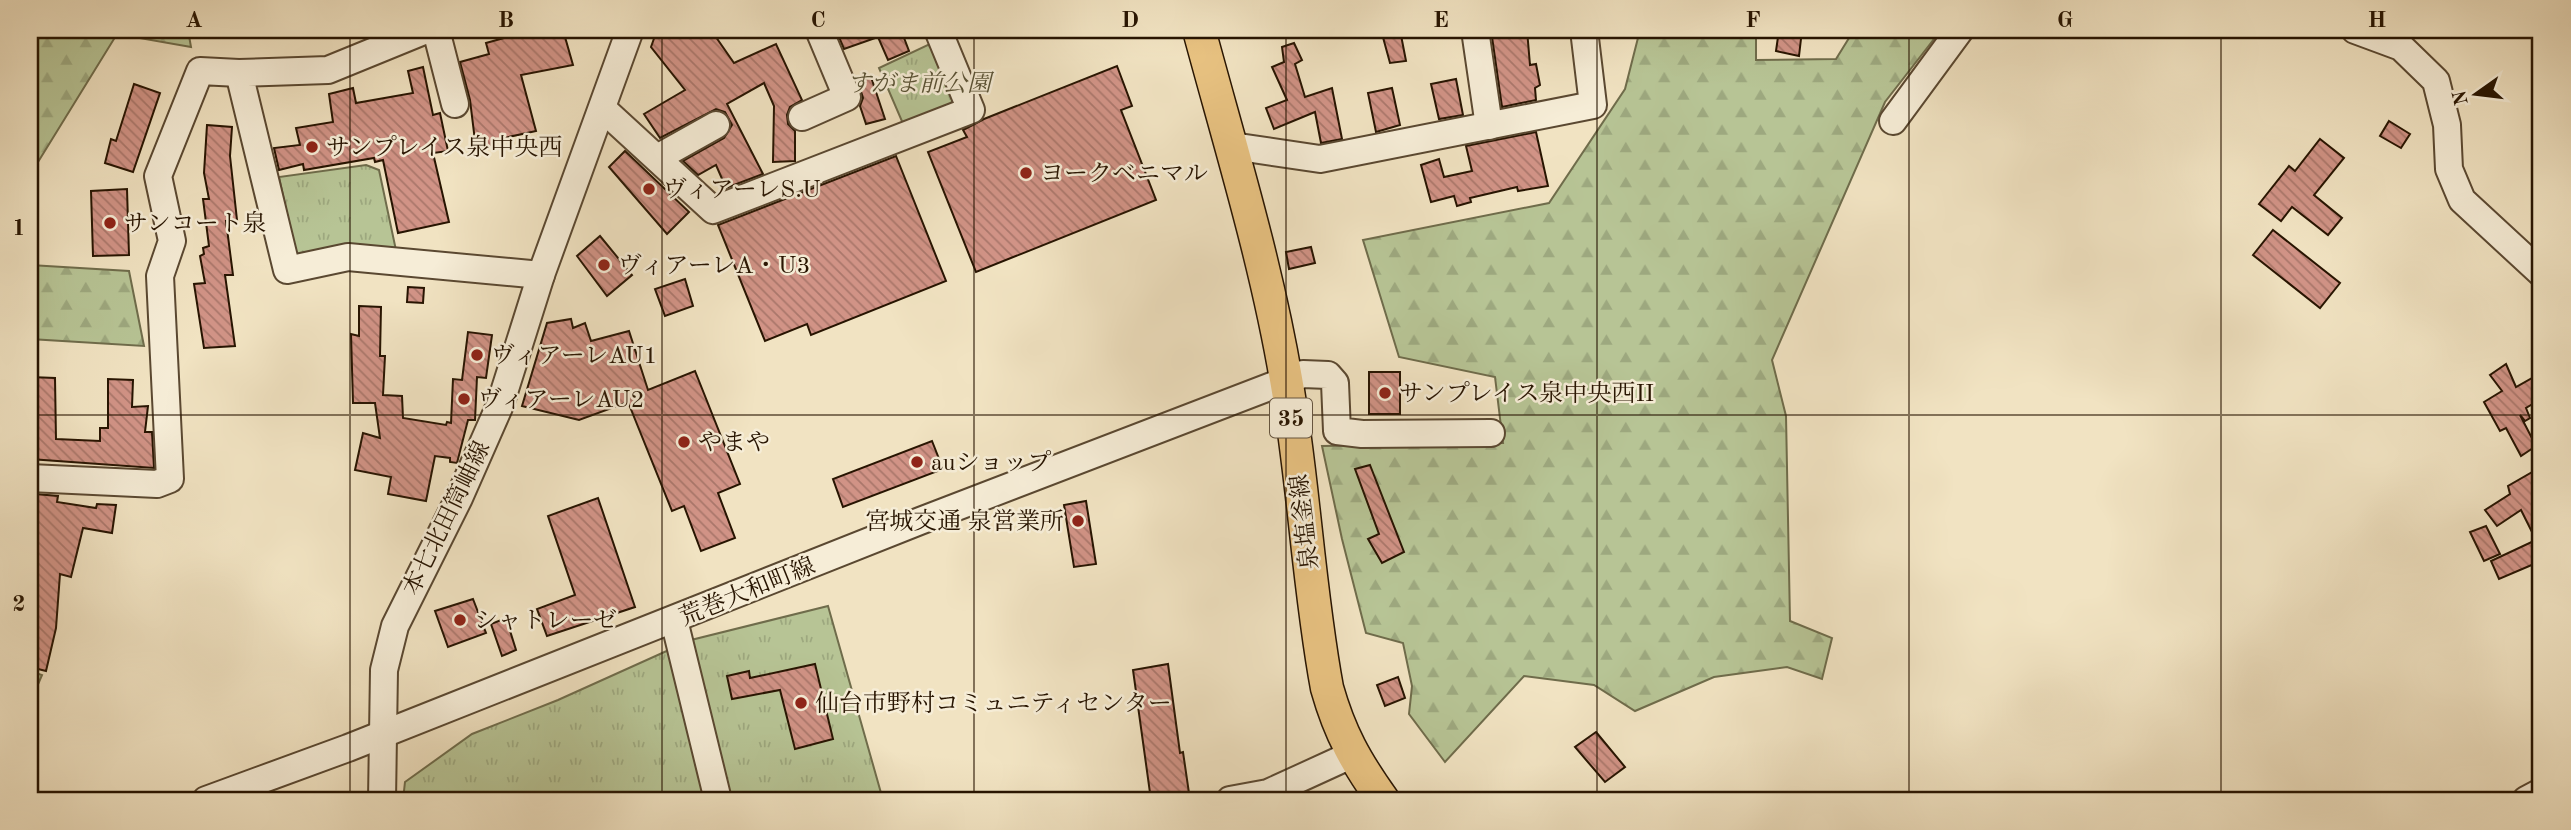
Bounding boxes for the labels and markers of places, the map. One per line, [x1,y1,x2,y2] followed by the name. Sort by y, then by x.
[326,134,562,161] place label: サンプレイス泉中央西
[304,139,320,155] marker: サンプレイス泉中央西
[1040,162,1208,187] place label: ヨークベニマル
[1018,165,1034,181] marker: ヨークベニマル
[663,177,821,203] place label: ヴィアーレS.U
[641,181,657,197] marker: ヴィアーレS.U
[124,210,267,237] place label: サンコート泉
[102,215,118,231] marker: サンコート泉
[618,253,810,279] place label: ヴィアーレA・U3
[596,257,612,273] marker: ヴィアーレA・U3
[491,343,657,369] place label: ヴィアーレAU1
[469,347,485,363] marker: ヴィアーレAU1
[1399,380,1654,407] place label: サンプレイス泉中央西II
[1377,385,1393,401] marker: サンプレイス泉中央西II
[478,387,644,413] place label: ヴィアーレAU2
[456,391,472,407] marker: ヴィアーレAU2
[698,431,770,456] place label: やまや
[676,434,692,450] marker: やまや
[931,450,1051,476] place label: auショップ
[909,454,925,470] marker: auショップ
[865,508,1064,535] place label: 宮城交通 泉営業所
[1070,513,1086,529] marker: 宮城交通 泉営業所
[474,609,617,634] place label: シャトレーゼ
[452,612,468,628] marker: シャトレーゼ
[815,690,1172,717] place label: 仙台市野村コミュニティセンター
[793,695,809,711] marker: 仙台市野村コミュニティセンター

